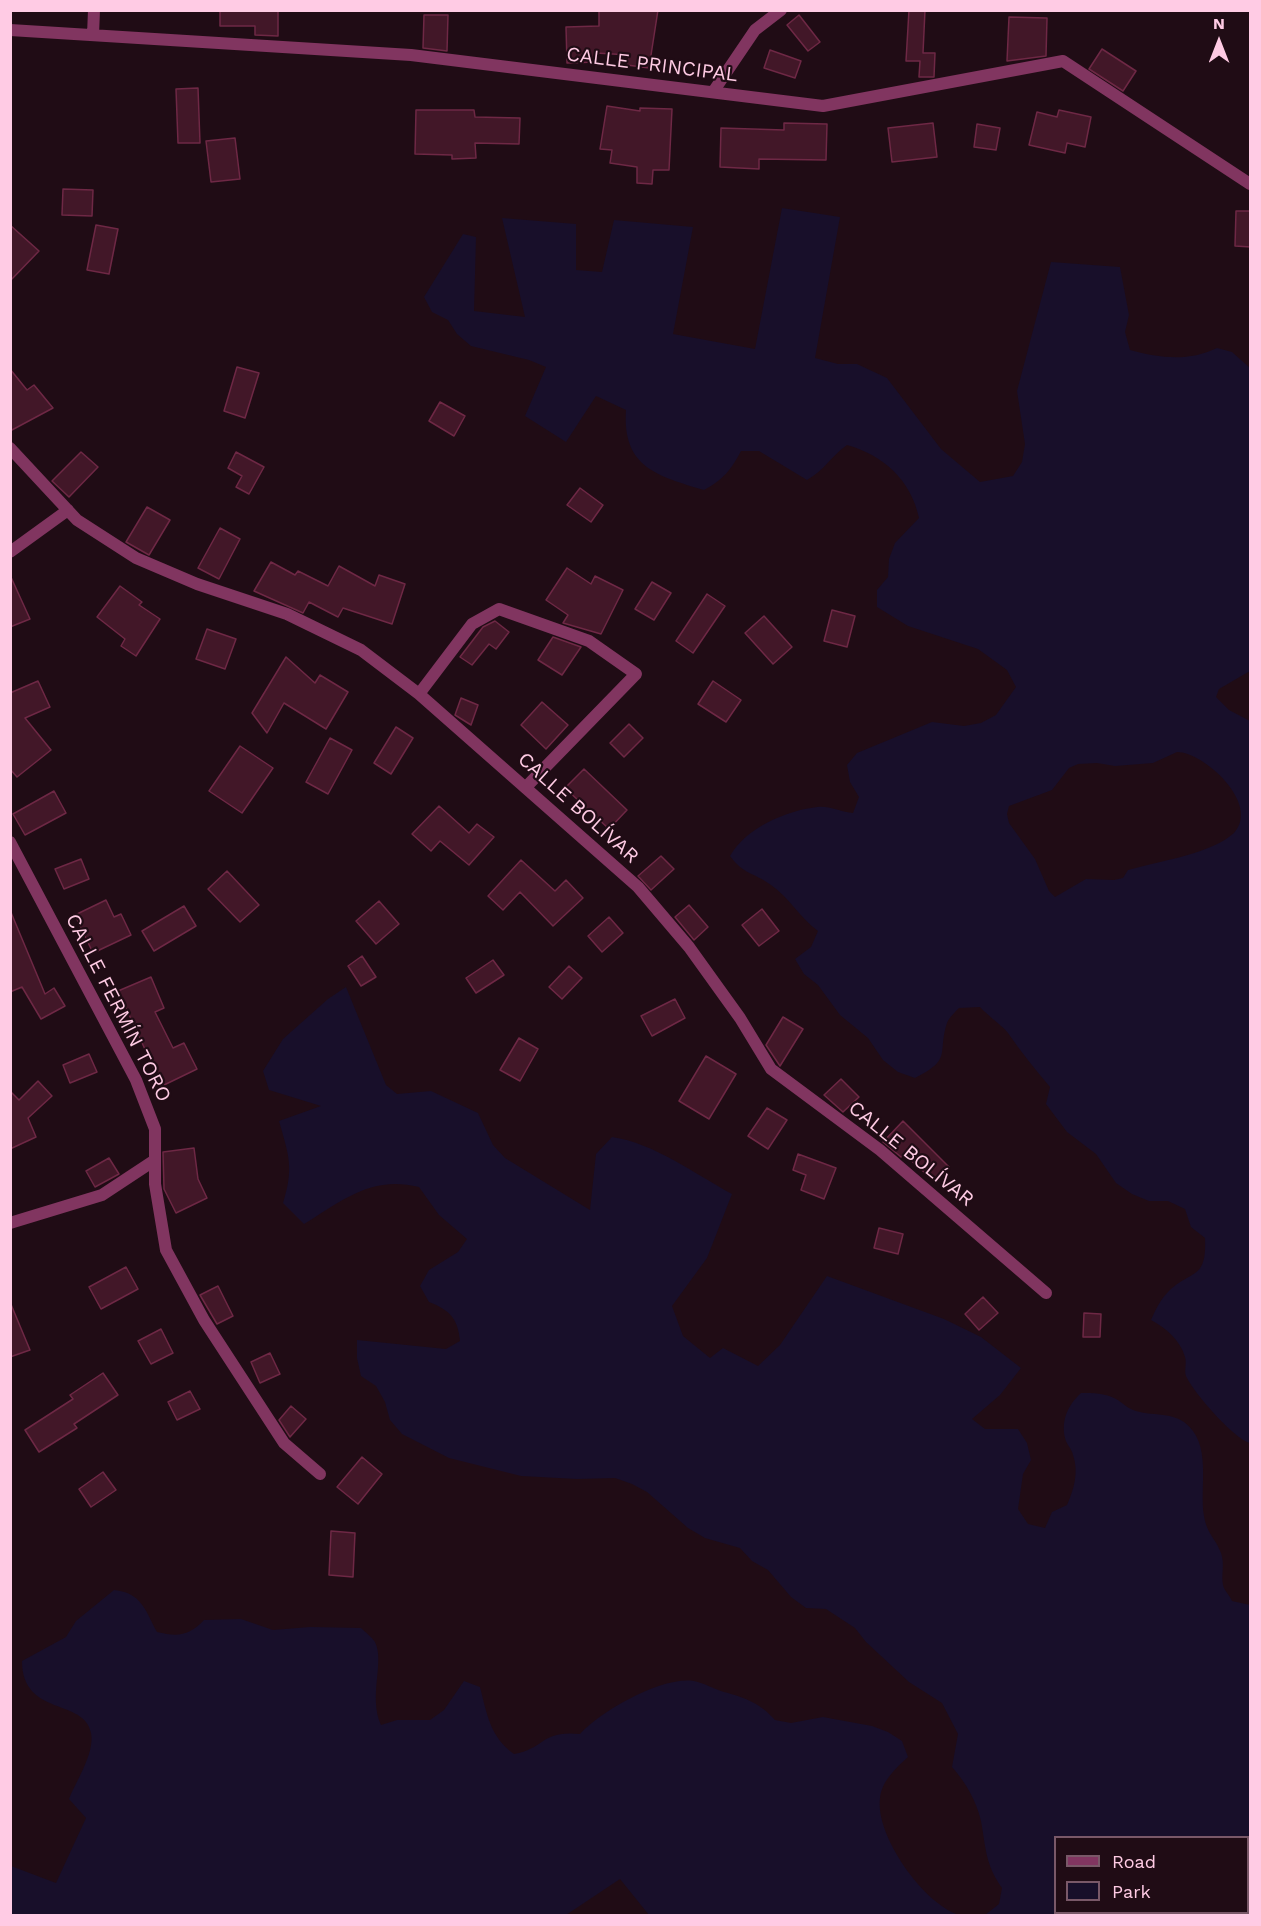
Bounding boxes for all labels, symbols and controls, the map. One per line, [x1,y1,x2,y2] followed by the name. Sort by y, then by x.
[1189,12,1249,72] north arrow
[1213,14,1225,33] text: N
[565,43,739,87] street label: CALLE PRINCIPAL
[513,747,643,869] street label: CALLE BOLÍVAR
[60,910,176,1106] street label: CALLE FERMÍN TORO
[843,1096,979,1212] street label: CALLE BOLÍVAR
[1054,1836,1249,1914] legend
[1112,1851,1156,1872] text: Road
[1112,1881,1151,1902] text: Park

